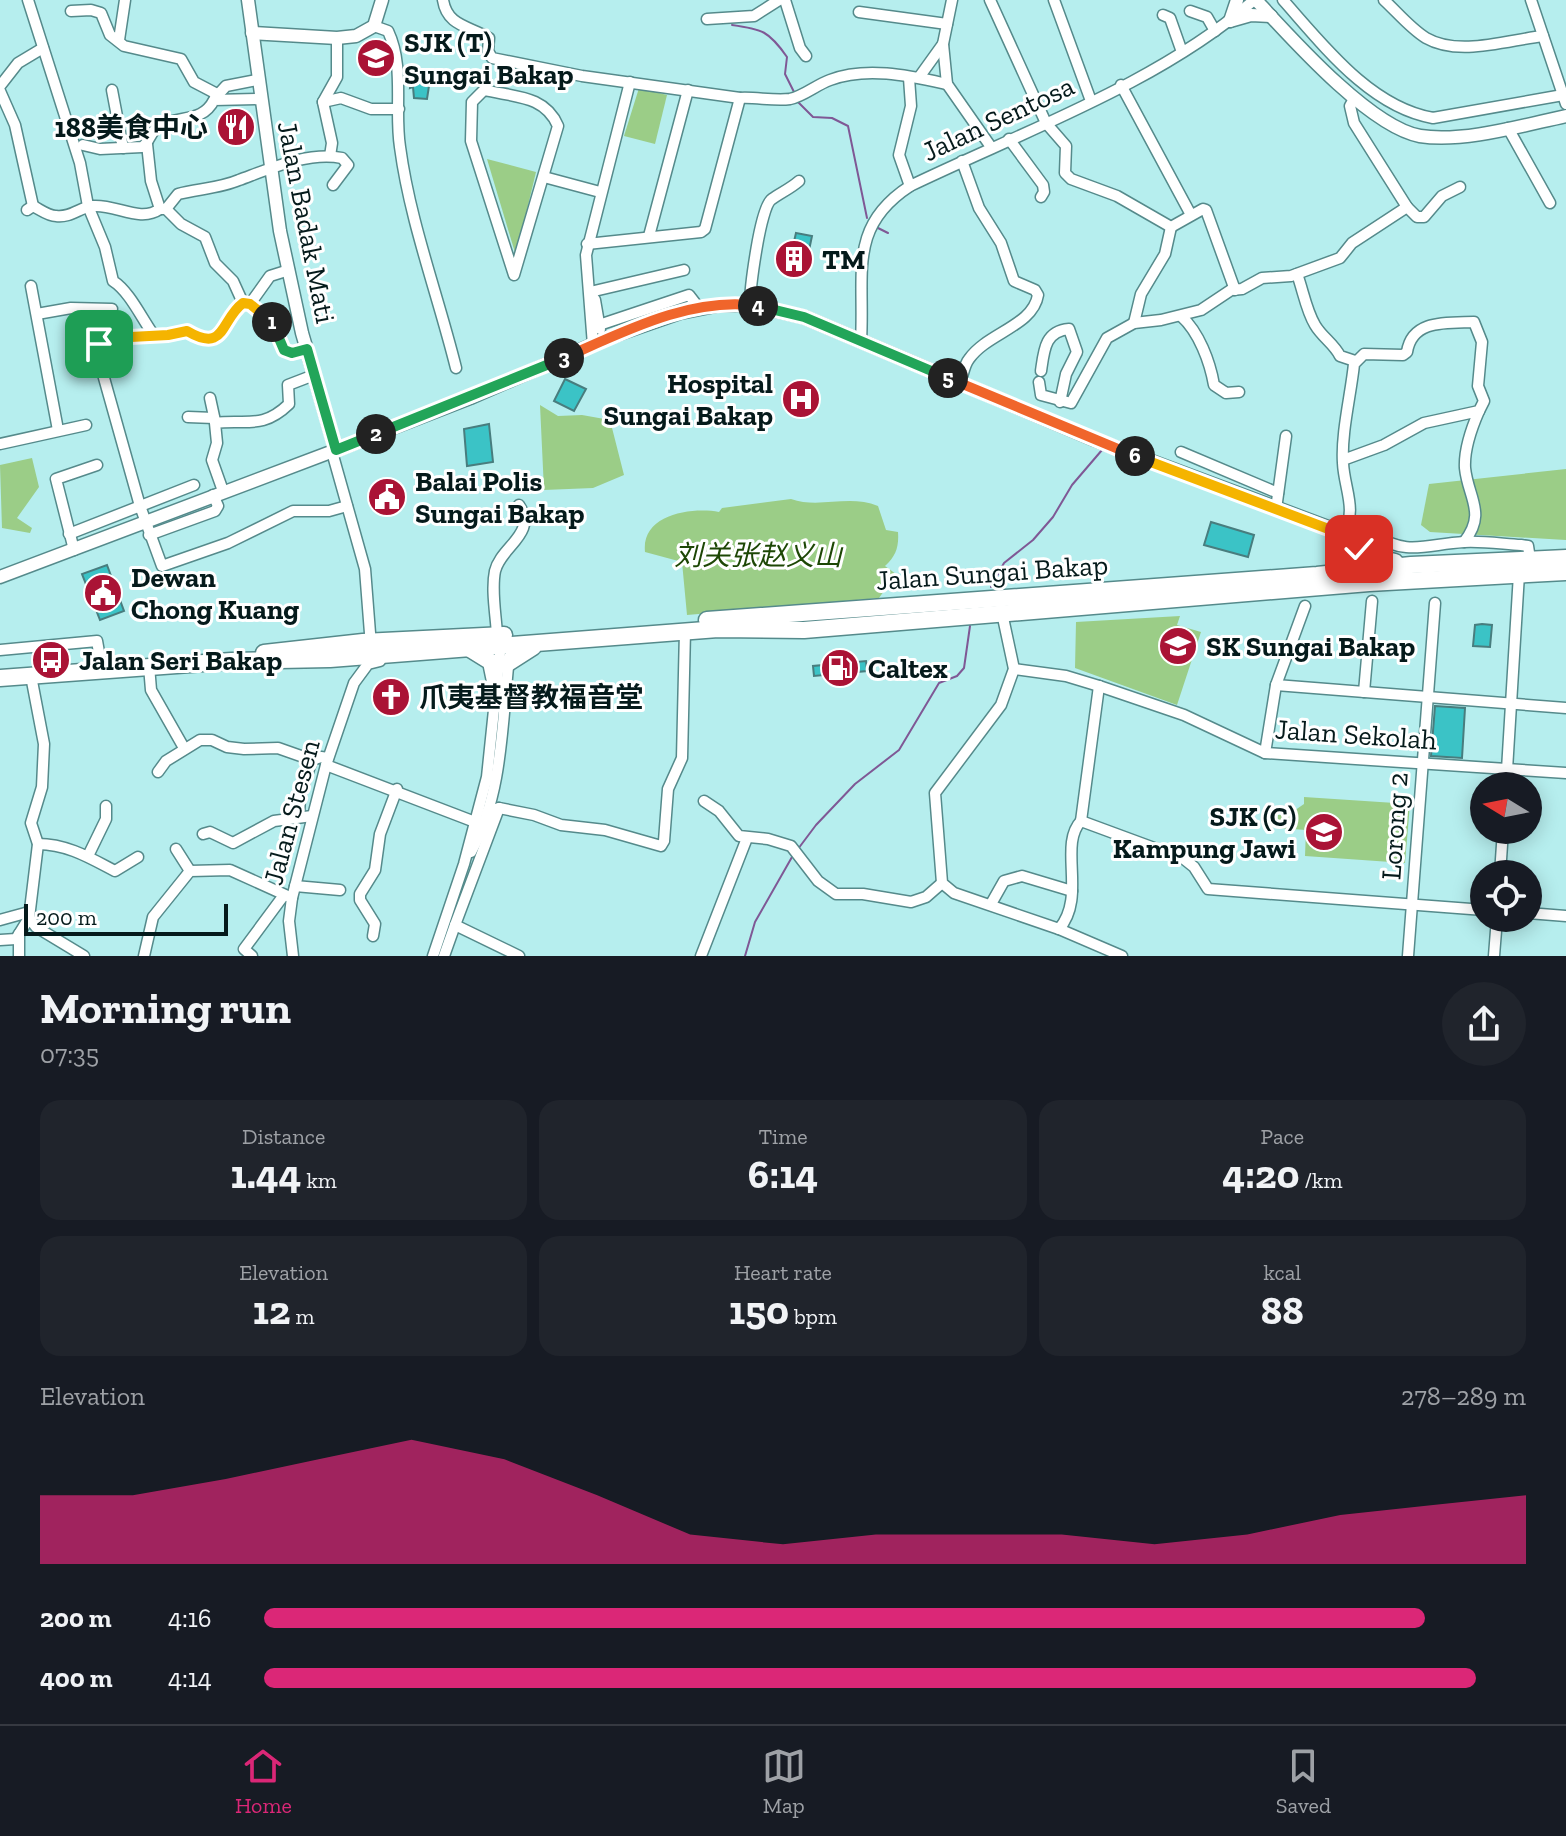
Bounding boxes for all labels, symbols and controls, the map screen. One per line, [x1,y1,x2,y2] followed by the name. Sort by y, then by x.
[404,26,574,91] place label: SJK (T) Sungai Bakap
[355,37,397,79] school or university icon: SJK (T) Sungai Bakap
[917,69,1080,168] street label: Jalan Sentosa
[215,106,257,148] restaurant icon: 188美食中心
[55,111,208,144] place label: 188美食中心
[271,118,342,326] street label: Jalan Badak Mati
[773,238,815,280] building icon: TM
[822,243,865,276] place label: TM
[738,286,778,326] pin: 4
[752,292,764,319] text: 4
[252,302,292,342] pin: 1
[268,308,276,335] text: 1
[65,310,133,378] pin
[77,322,121,366] icon: arrive
[544,338,584,378] pin: 3
[558,344,570,371] text: 3
[928,358,968,398] pin: 5
[942,364,954,391] text: 5
[604,367,773,432] place label: Hospital Sungai Bakap
[780,378,822,420] hospital icon: Hospital Sungai Bakap
[356,414,396,454] pin: 2
[370,420,382,447] text: 2
[1115,436,1155,476] pin: 6
[1129,442,1141,469] text: 6
[415,465,585,530] place label: Balai Polis Sungai Bakap
[366,476,408,518] public building icon: Balai Polis Sungai Bakap
[1325,515,1393,583] pin
[1337,527,1381,571] icon: check
[674,539,844,572] park label: 刘关张赵义山
[875,548,1109,597] street label: Jalan Sungai Bakap
[131,561,299,626] place label: Dewan Chong Kuang
[82,572,124,614] public building icon: Dewan Chong Kuang
[1157,625,1199,667] school or university icon: SK Sungai Bakap
[1206,630,1415,663] place label: SK Sungai Bakap
[30,639,72,681] bus stop icon: Jalan Seri Bakap
[79,644,282,677] place label: Jalan Seri Bakap
[819,647,861,689] fuel station icon: Caltex
[868,652,948,685] place label: Caltex
[370,676,412,718] church icon: 爪夷基督教福音堂
[419,681,643,714] place label: 爪夷基督教福音堂
[1274,712,1438,757] street label: Jalan Sekolah
[256,736,327,888] street label: Jalan Stesen
[1374,771,1415,881] street label: Lorong 2
[1470,772,1542,844] north arrow
[1470,772,1542,932] map controls
[1113,800,1296,865] place label: SJK (C) Kampung Jawi
[1303,811,1345,853] school or university icon: SJK (C) Kampung Jawi
[1470,860,1542,932] button: locate
[24,900,228,936] scale bar
[36,904,97,931] text: 200 m
[40,981,291,1034] text: Morning run
[1442,982,1526,1066] button: share
[40,1038,99,1070] text: 07:35
[242,1123,325,1150] text: Distance
[758,1123,808,1150] text: Time
[1261,1123,1304,1150] text: Pace
[231,1150,301,1198] text: 1.44
[748,1150,818,1198] text: 6:14
[1222,1150,1300,1198] text: 4:20
[301,1167,337,1194] text: km
[1300,1167,1342,1194] text: /km
[239,1259,328,1286] text: Elevation
[734,1259,832,1286] text: Heart rate
[1263,1259,1301,1286] text: kcal
[253,1286,290,1334] text: 12
[729,1286,789,1334] text: 150
[1261,1286,1304,1334] text: 88
[290,1303,314,1330] text: m
[789,1303,837,1330] text: bpm
[40,1380,145,1412] text: Elevation
[1401,1380,1526,1412] text: 278–289 m
[40,1602,112,1634] text: 200 m
[168,1602,212,1634] text: 4:16
[40,1662,112,1694] text: 400 m
[168,1662,212,1694] text: 4:14
[235,1744,292,1819] tab: Home
[762,1744,806,1819] tab: Map
[1276,1744,1331,1819] tab: Saved

